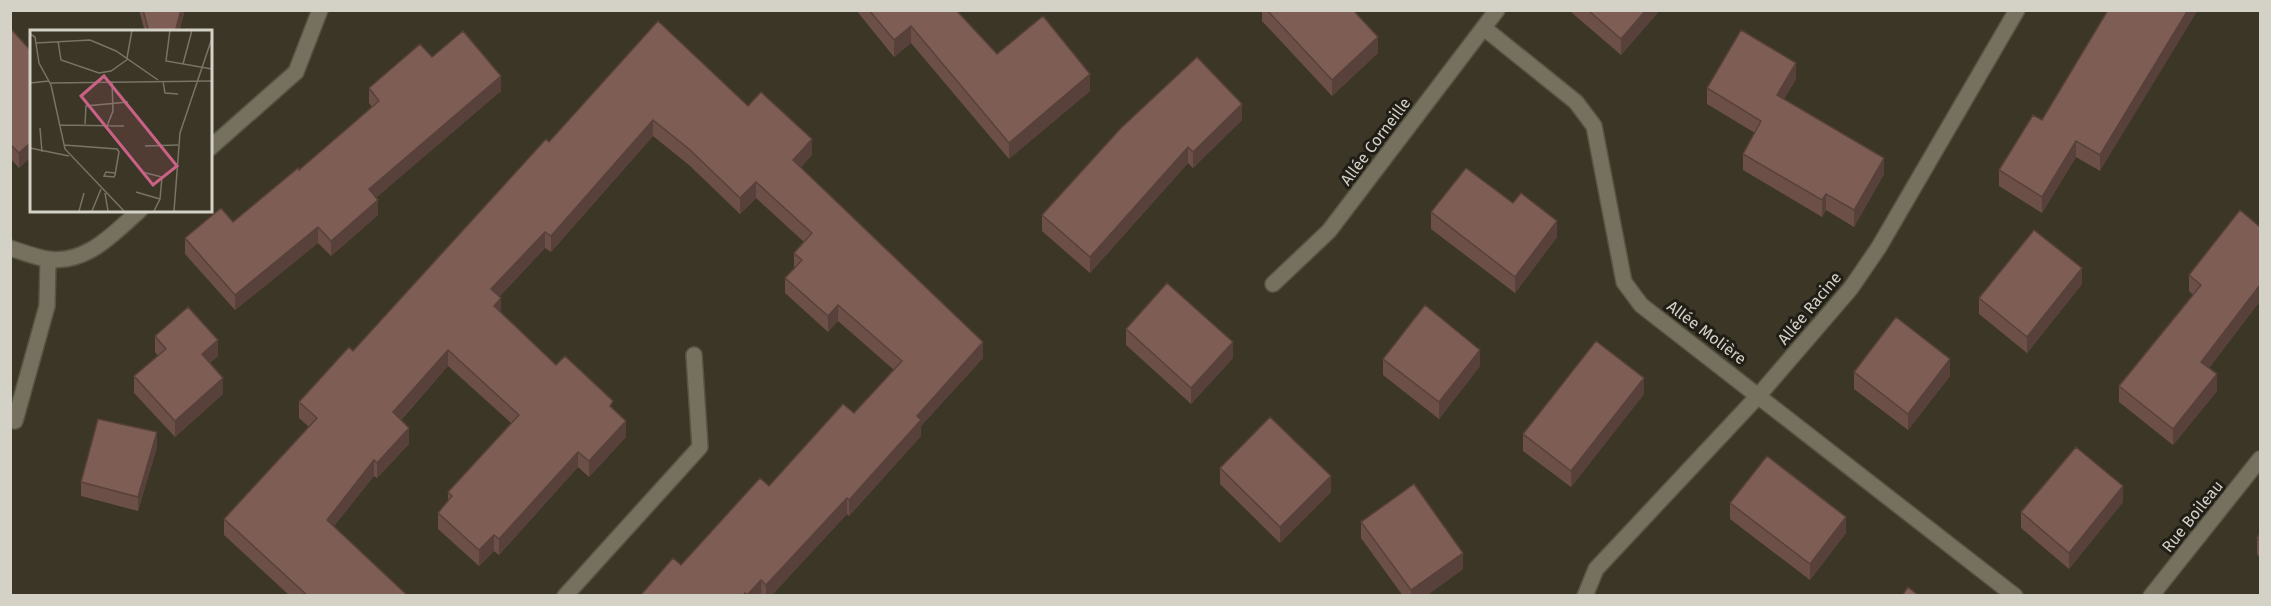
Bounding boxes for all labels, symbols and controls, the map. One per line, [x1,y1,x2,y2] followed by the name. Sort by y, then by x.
[30,30,212,212] inset map
[1336,94,1415,189] street label: Allée Corneille
[1774,268,1845,348] street label: Allée Racine
[1663,296,1750,368] street label: Allée Molière
[2158,477,2227,556] street label: Rue Boileau

